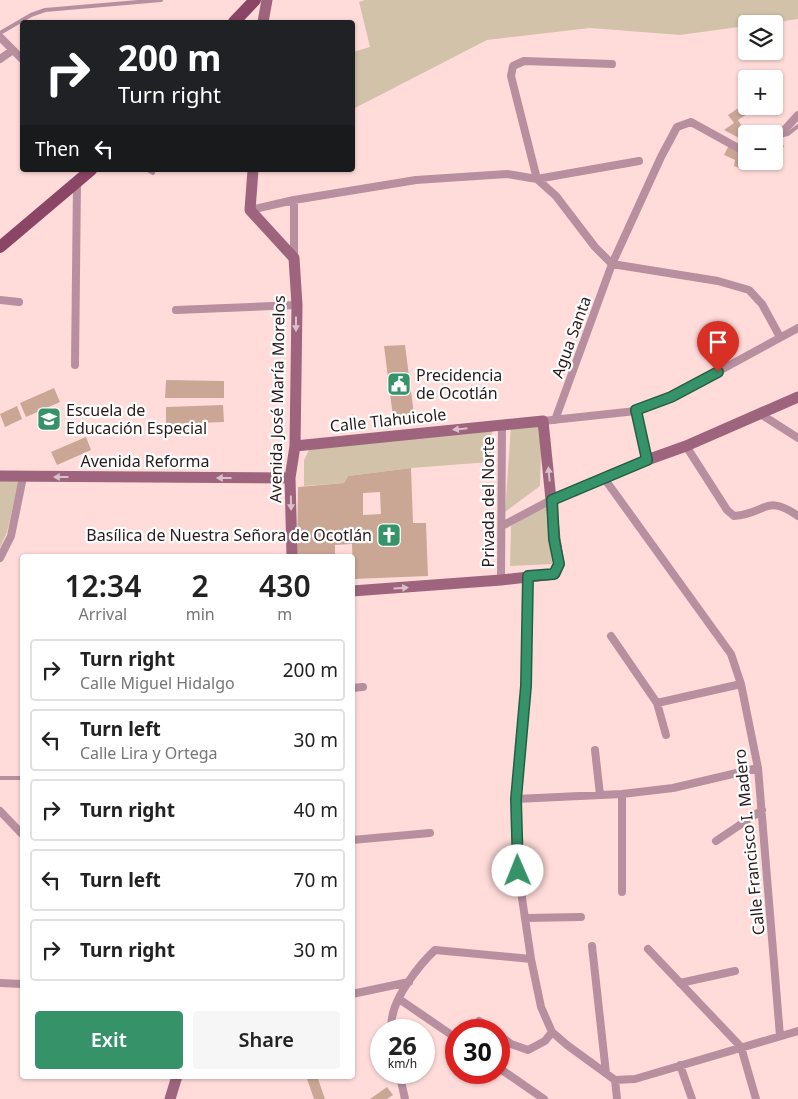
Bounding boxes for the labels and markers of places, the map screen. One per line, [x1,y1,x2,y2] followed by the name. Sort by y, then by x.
[697,321,739,372] pin
[416,364,502,404] place label: Precidencia de Ocotlán
[386,371,412,397] public building icon: Precidencia de Ocotlán
[66,399,207,439] place label: Escuela de Educación Especial
[36,406,62,432] school or university icon: Escuela de Educación Especial
[376,522,402,548] church icon: Basílica de Nuestra Señora de Ocotlán
[86,524,372,546] place label: Basílica de Nuestra Señora de Ocotlán

